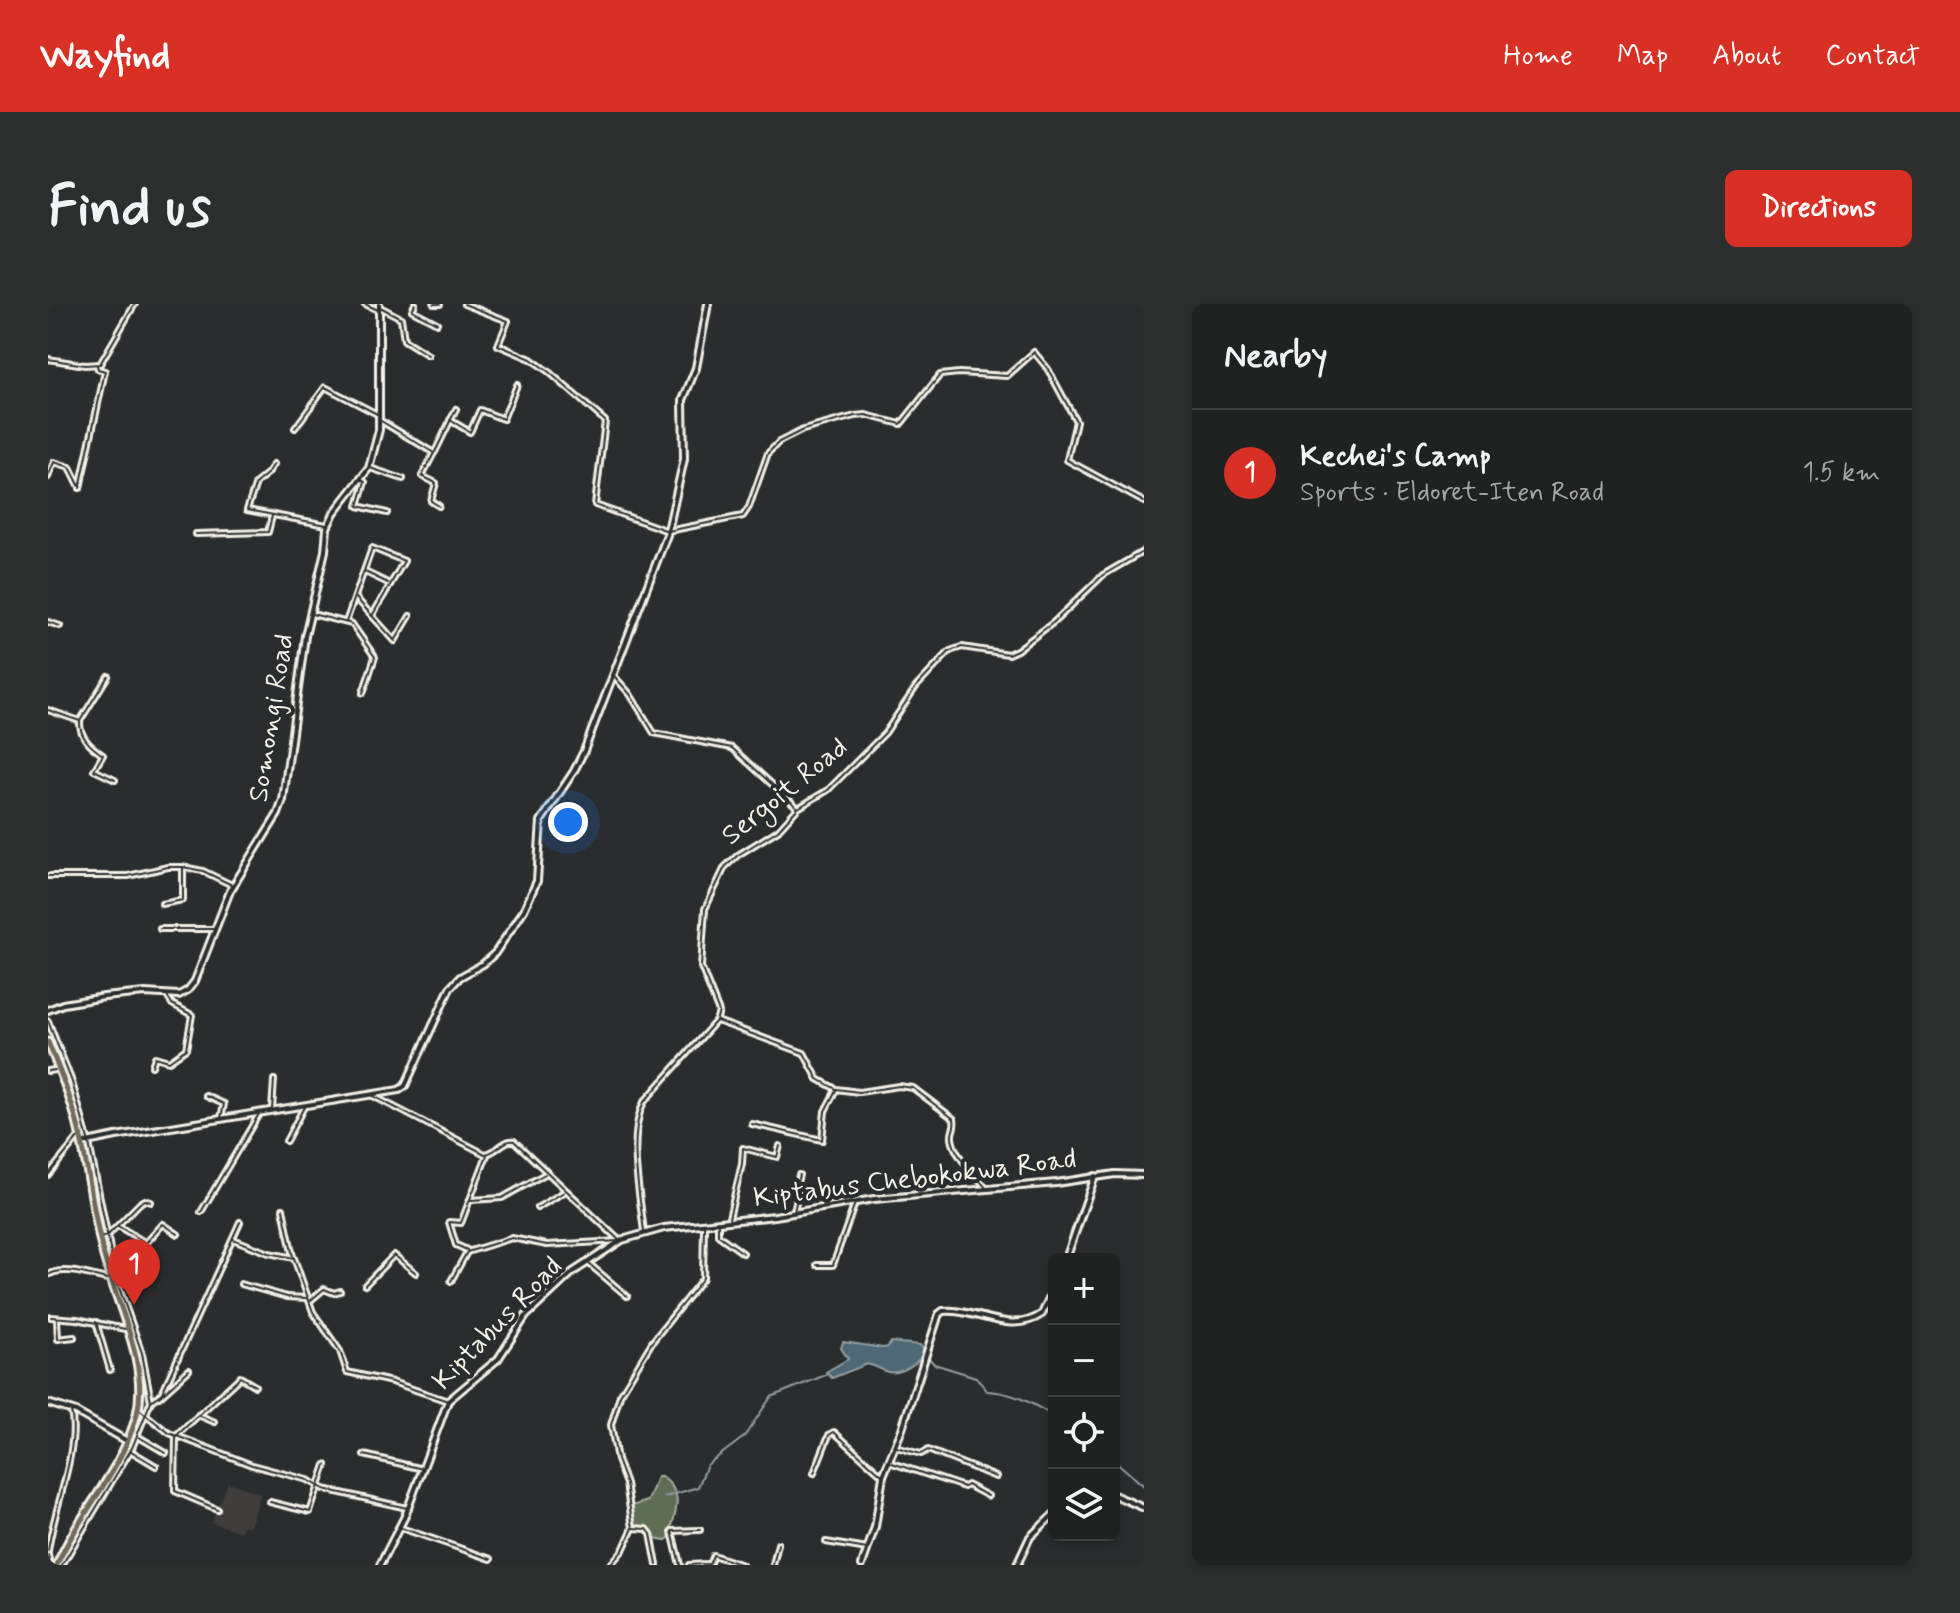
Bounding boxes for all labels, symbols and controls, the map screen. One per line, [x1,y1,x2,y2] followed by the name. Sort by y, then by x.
[40,32,170,81] text: Wayfind
[1503,38,1573,75] text: Home
[1617,38,1668,75] text: Map
[1712,38,1781,75] text: About
[1825,38,1920,75] text: Contact
[1725,170,1912,247] button: Directions
[48,172,211,245] text: Find us
[1224,334,1328,379] text: Nearby
[1300,437,1491,476] text: Kechei's Camp
[1244,456,1256,490] text: 1
[1802,456,1880,490] text: 1.5 km
[1300,476,1604,510] text: Sports · Eldoret-Iten Road
[240,631,304,805] street label: Somongi Road
[714,730,857,856] street label: Sergoit Road
[548,802,588,842] your location
[751,1141,1079,1217] street label: Kiptabus Chebokokwa Road
[108,1239,160,1305] pin: 1
[425,1249,571,1399] street label: Kiptabus Road
[1048,1253,1120,1541] map controls
[1048,1253,1120,1325] button: +
[1048,1325,1120,1397] button: −
[1048,1397,1120,1469] button: locate
[1048,1469,1120,1541] button: layers

